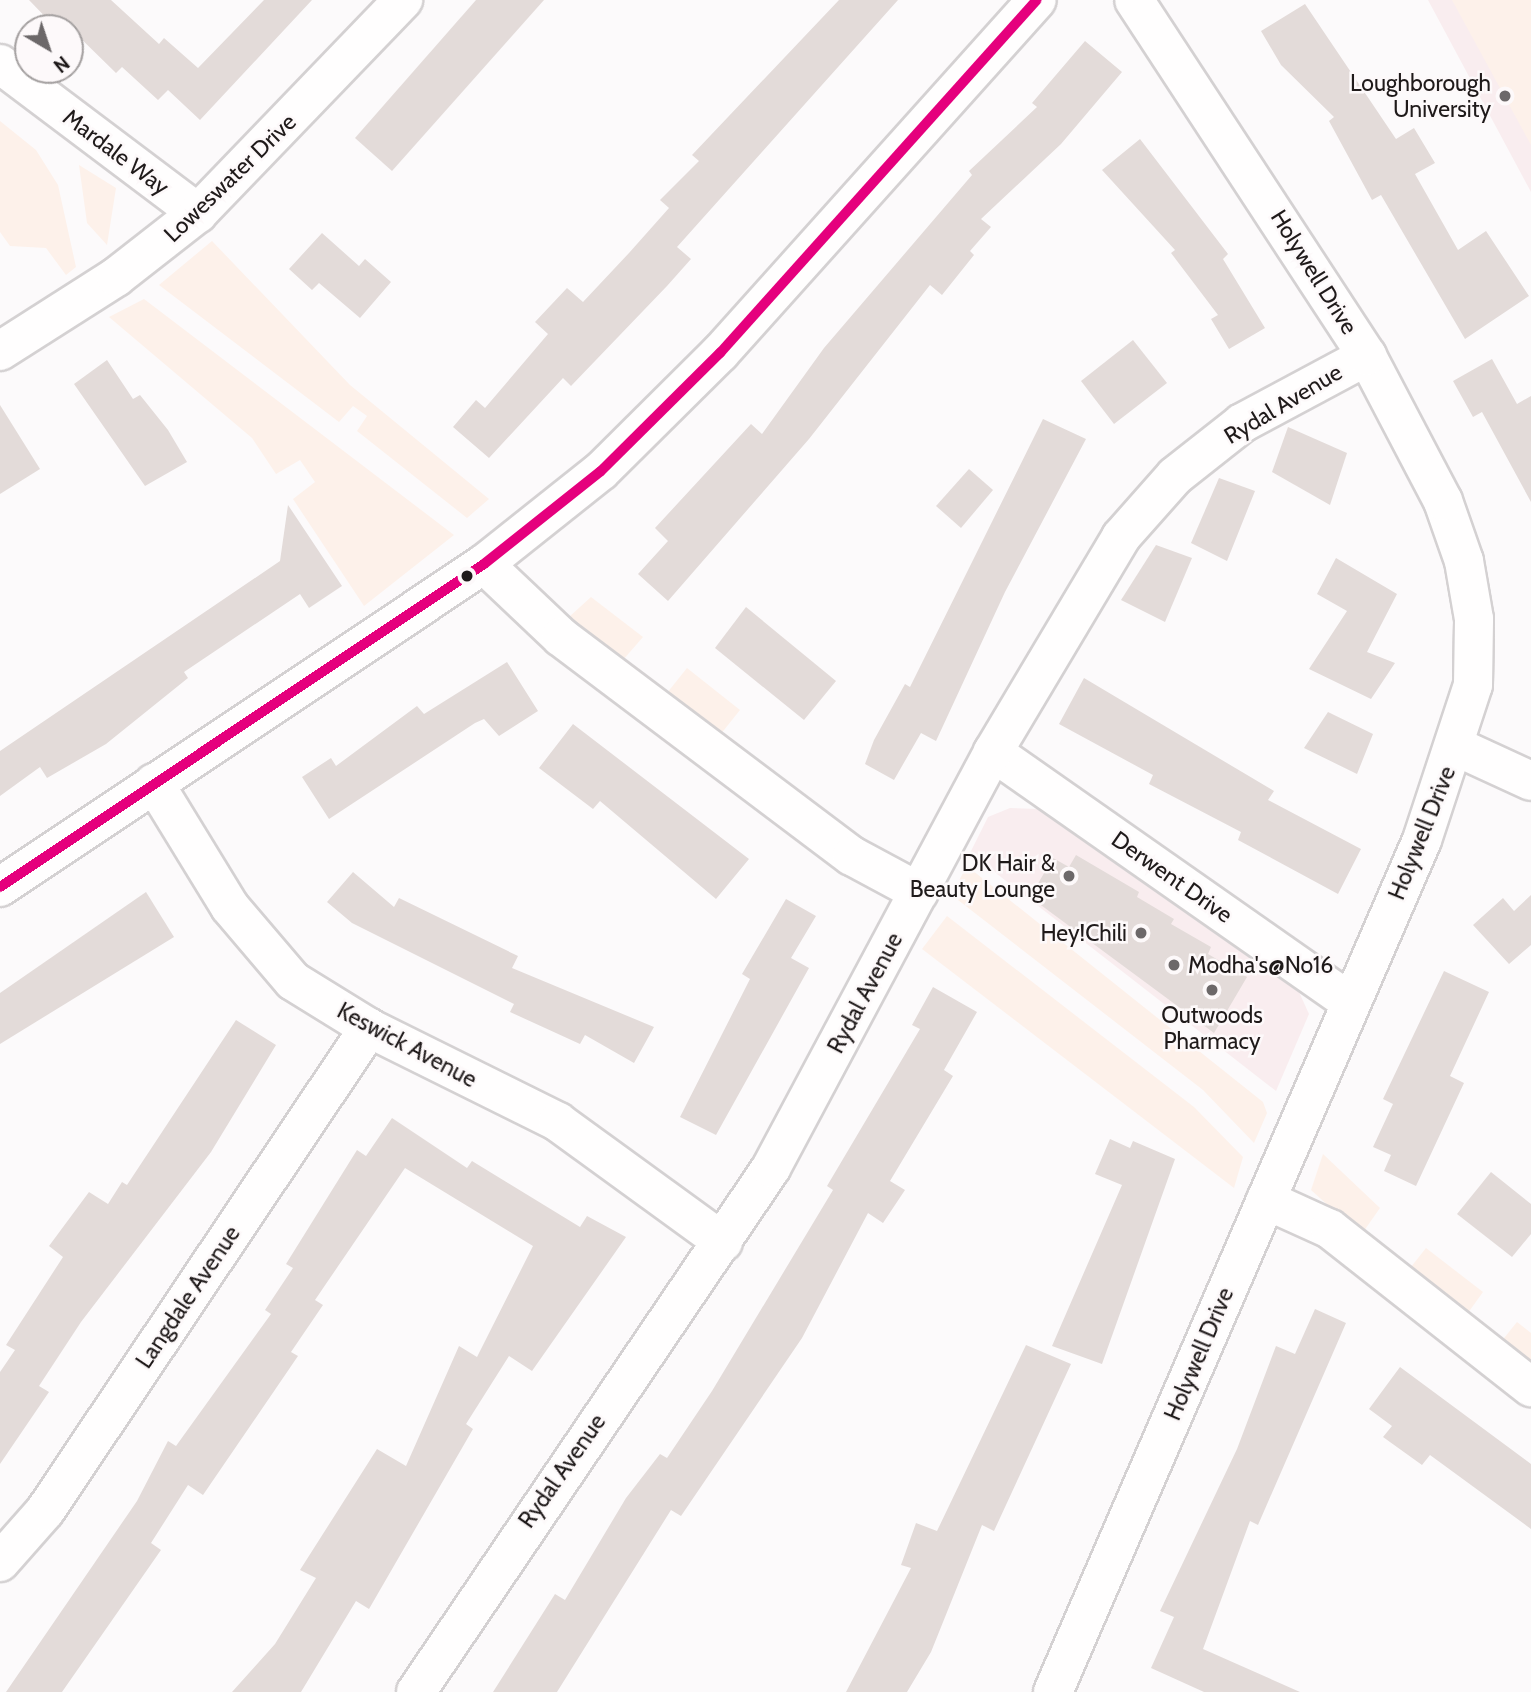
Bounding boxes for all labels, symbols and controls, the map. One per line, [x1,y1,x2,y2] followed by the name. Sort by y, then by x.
[14,14,84,84] north arrow
[49,51,74,77] text: N
[1350,69,1491,123] place label: Loughborough University
[1497,88,1513,104] marker: Loughborough University
[58,103,174,201] street label: Mardale Way
[158,108,302,248] street label: Loweswater Drive
[1265,205,1363,339] street label: Holywell Drive
[1219,358,1347,450] street label: Rydal Avenue
[460,569,474,583] unlabelled marker
[1383,762,1461,904] street label: Holywell Drive
[1106,825,1238,929] street label: Derwent Drive
[910,849,1055,903] place label: DK Hair & Beauty Lounge
[1061,868,1077,884] marker: DK Hair & Beauty Lounge
[1040,919,1127,947] place label: Hey!Chili
[1133,925,1149,941] marker: Hey!Chili
[822,928,908,1058] street label: Rydal Avenue
[1188,951,1333,979] place label: Modha's@No16
[1166,957,1182,973] marker: Modha's@No16
[1204,982,1220,998] marker: Outwoods Pharmacy
[333,997,481,1093] street label: Keswick Avenue
[1161,1001,1263,1055] place label: Outwoods Pharmacy
[130,1221,246,1373] street label: Langdale Avenue
[1159,1284,1239,1424] street label: Holywell Drive
[513,1409,611,1533] street label: Rydal Avenue

